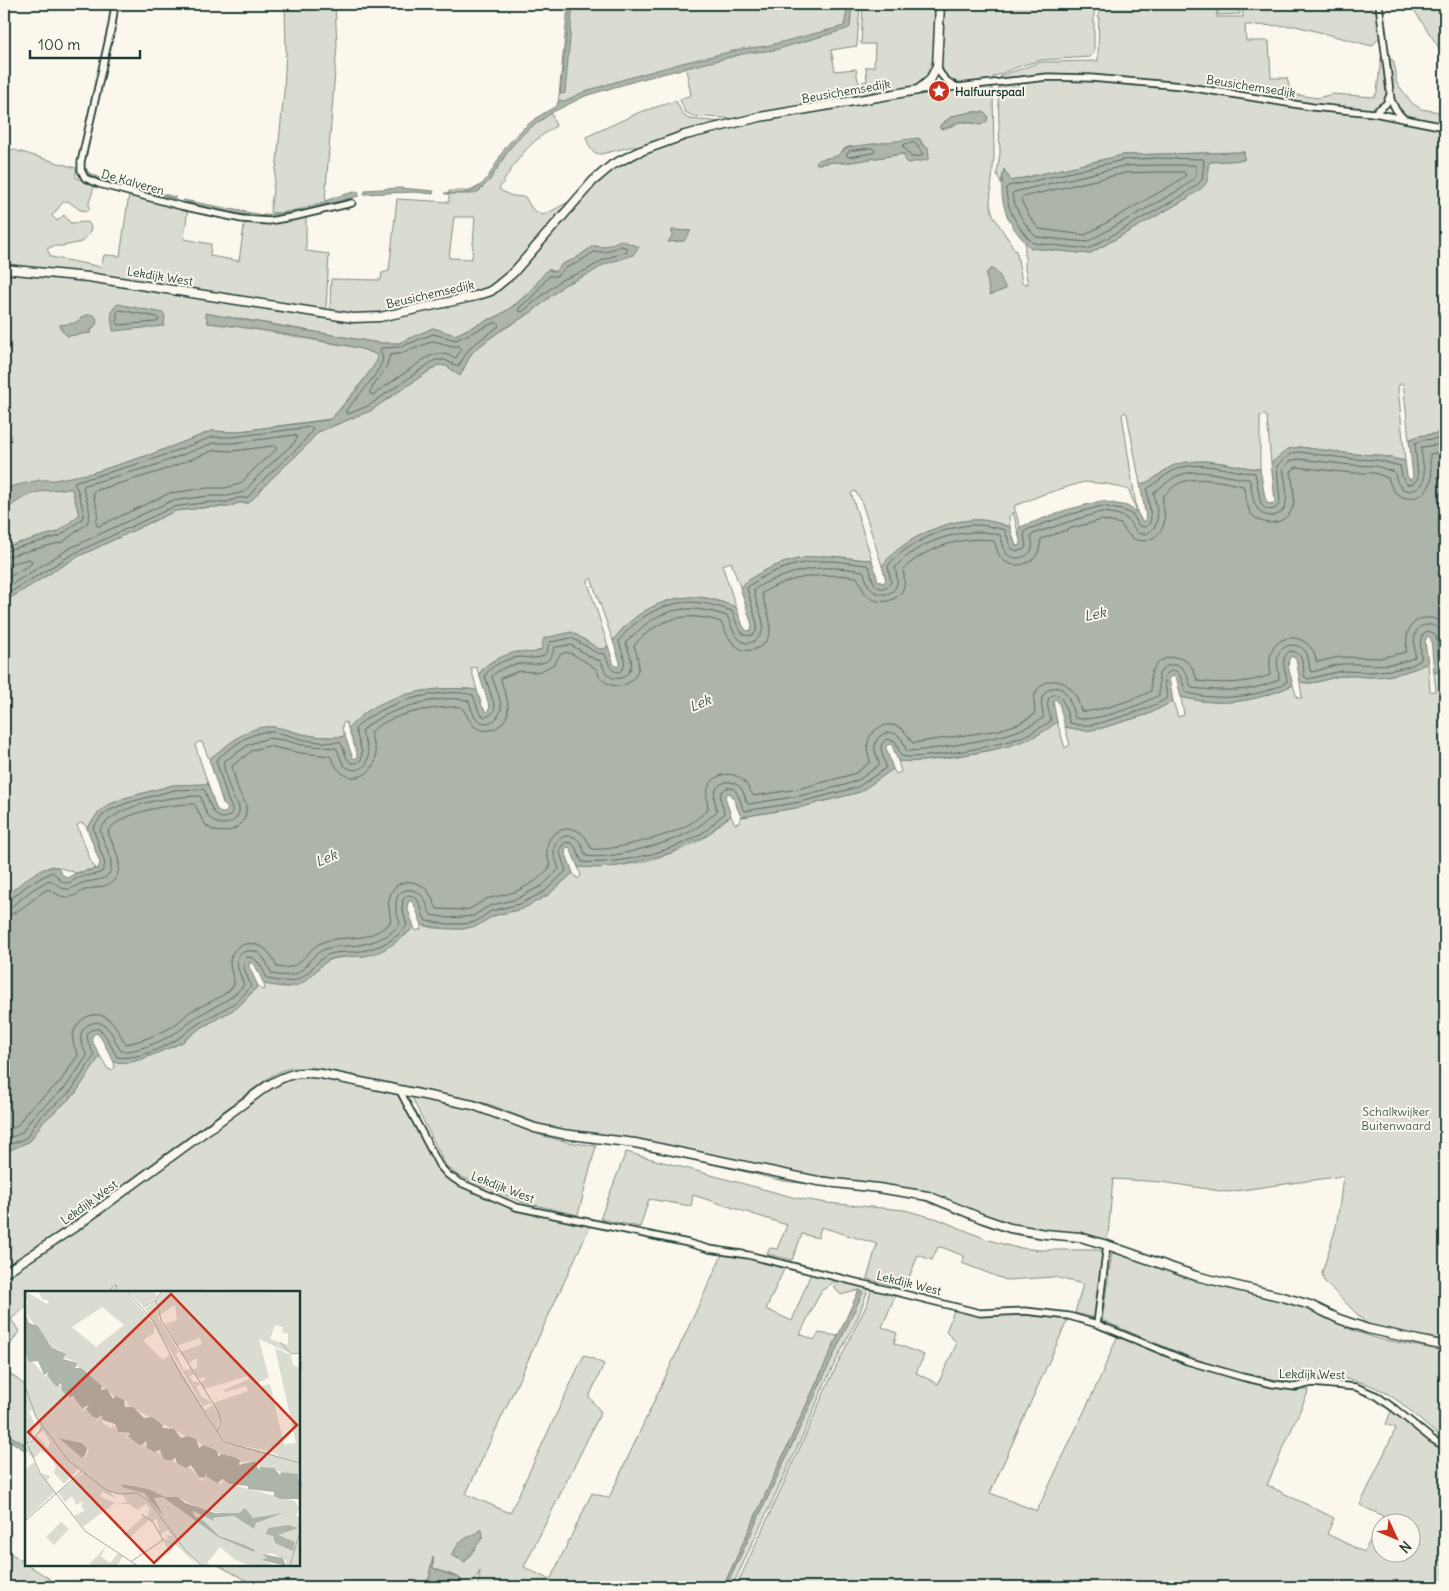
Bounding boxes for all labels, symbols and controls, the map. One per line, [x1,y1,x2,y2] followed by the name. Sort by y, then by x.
[30,28,140,60] scale bar
[38,35,80,54] text: 100 m
[1205,72,1297,100] street label: Beusichemsedijk
[800,76,892,106] street label: Beusichemsedijk
[927,79,951,103] place icon: Halfuurspaal
[955,84,1025,100] place label: Halfuurspaal
[100,166,166,198] street label: De Kalveren
[126,263,194,289] street label: Lekdijk West
[384,277,476,311] street label: Beusichemsedijk
[1082,603,1108,625] water label: Lek
[686,690,714,716] water label: Lek
[312,845,340,871] water label: Lek
[1361,1104,1431,1133] park label: Schalkwijker Buitenwaard
[469,1168,537,1206] street label: Lekdijk West
[58,1176,120,1228] street label: Lekdijk West
[875,1268,943,1298] street label: Lekdijk West
[25,1291,300,1566] inset map
[1279,1366,1345,1382] street label: Lekdijk West
[1372,1514,1422,1564] north arrow
[1396,1537,1415,1557] text: N

